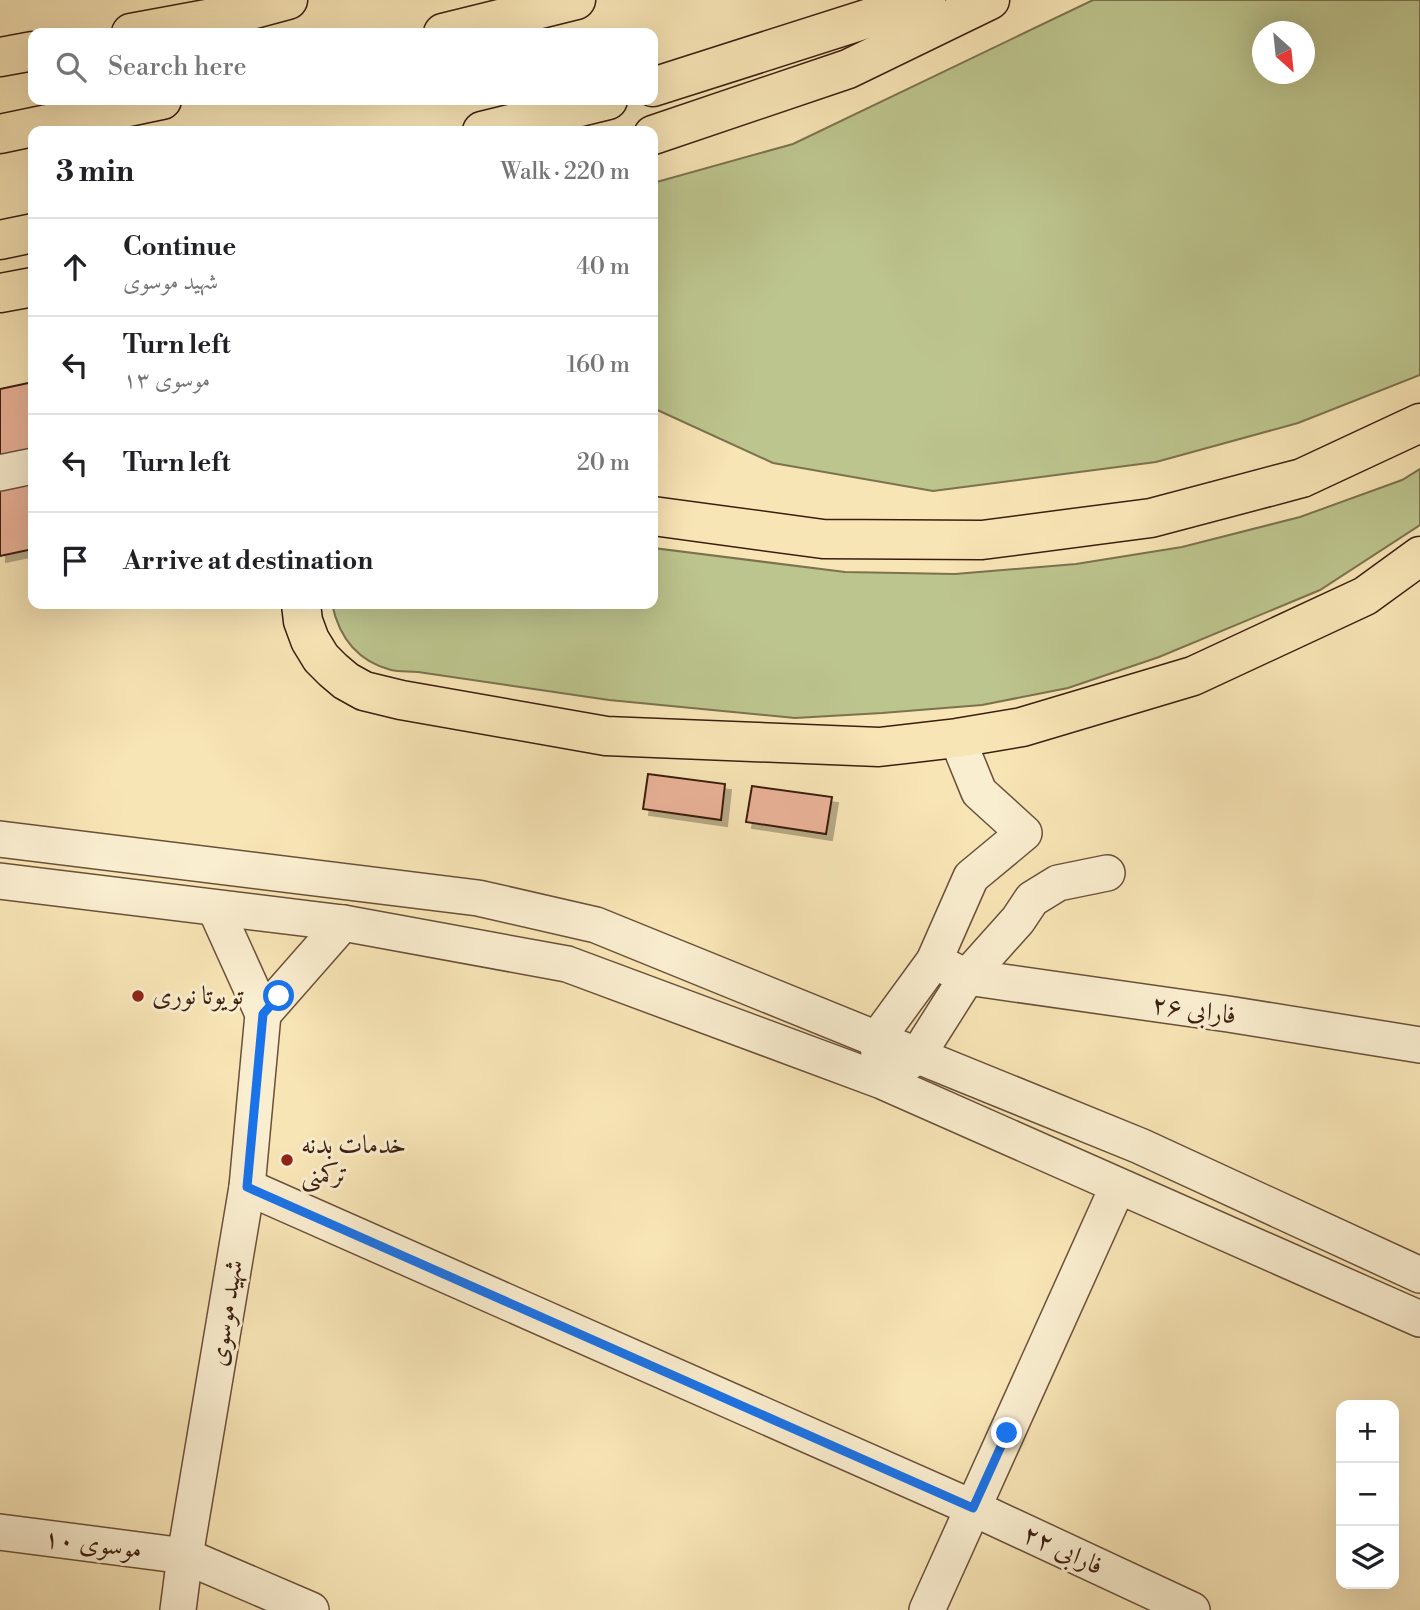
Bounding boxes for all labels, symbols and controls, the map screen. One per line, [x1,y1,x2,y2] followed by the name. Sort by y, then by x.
[1252,21,1315,84] north arrow
[28,28,658,105] search box
[52,48,90,86] icon: search
[108,51,247,83] text: Search here
[56,153,134,191] text: 3 min
[501,158,630,186] text: Walk · 220 m
[123,231,236,263] text: Continue
[56,248,94,286] icon: ahead
[576,253,630,281] text: 40 m
[123,268,218,296] text: شهید موسوی
[123,329,231,361] text: Turn left
[56,346,94,384] icon: left
[567,351,630,379] text: 160 m
[123,366,210,394] text: موسوی ۱۳
[56,444,94,482] icon: left
[123,447,231,479] text: Turn left
[577,449,630,477] text: 20 m
[56,542,94,580] icon: arrive
[123,545,373,577] text: Arrive at destination
[152,980,244,1012] place label: تویوتا نوری
[263,980,294,1011] route start
[130,988,146,1004] marker: تویوتا نوری
[1150,988,1238,1034] street label: فارابی ۲۶
[301,1129,406,1193] place label: خدمات بدنه ترکمنی
[279,1152,295,1168] marker: خدمات بدنه ترکمنی
[202,1257,250,1369] street label: شهید موسوی
[1336,1400,1399,1589] map controls
[1336,1400,1399,1463] button: +
[991,1417,1022,1448] route end
[1336,1463,1399,1526] button: −
[1017,1518,1108,1584] street label: فارابی ۲۲
[42,1522,144,1566] street label: موسوی ۱۰
[1336,1526,1399,1589] button: layers

